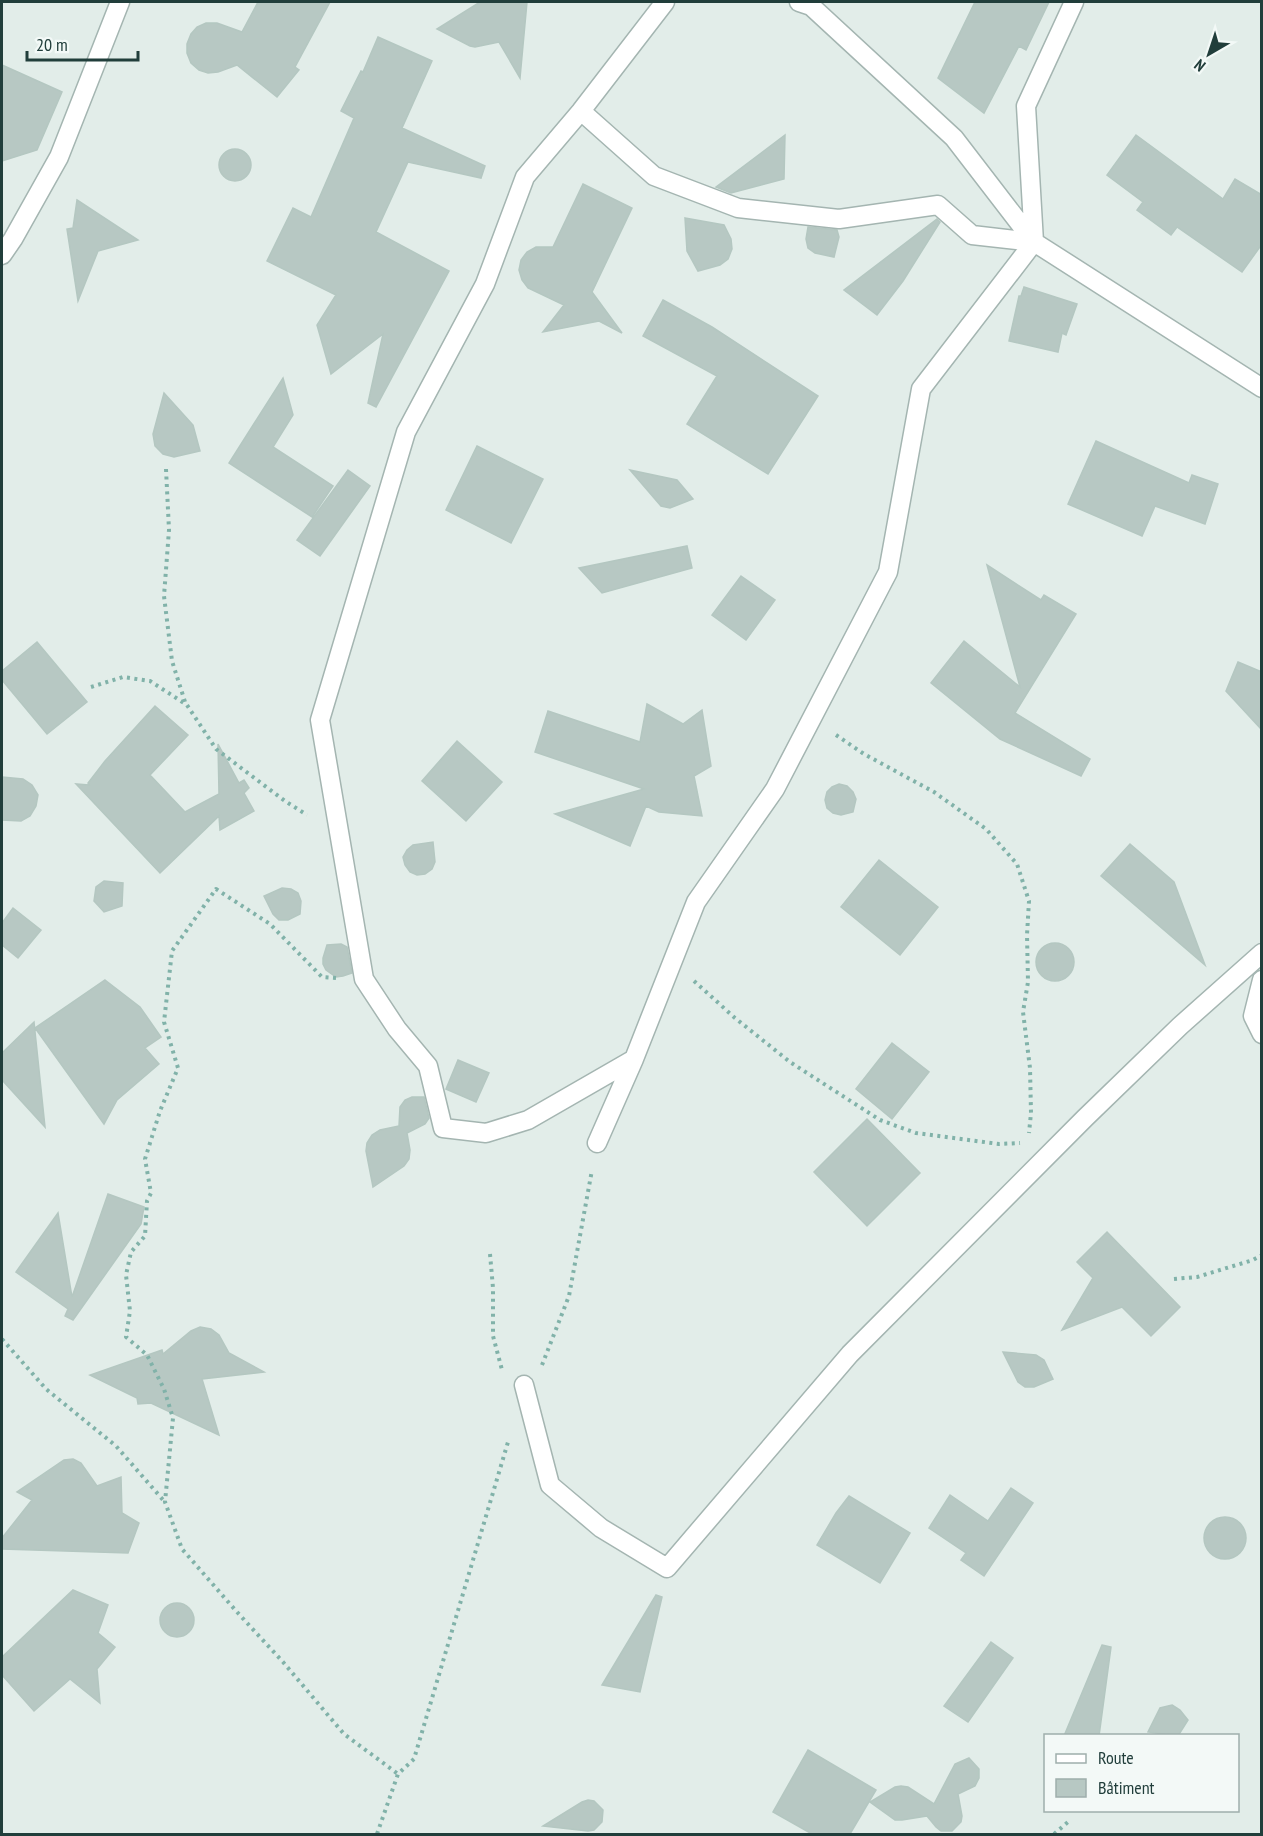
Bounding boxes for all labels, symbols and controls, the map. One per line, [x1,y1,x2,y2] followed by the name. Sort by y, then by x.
[27,24,138,62] scale bar
[1179,24,1239,84] north arrow
[36,33,68,56] text: 20 m
[1190,55,1209,76] text: N
[1044,1734,1239,1812] legend
[1098,1746,1134,1769] text: Route
[1098,1776,1155,1799] text: Bâtiment

